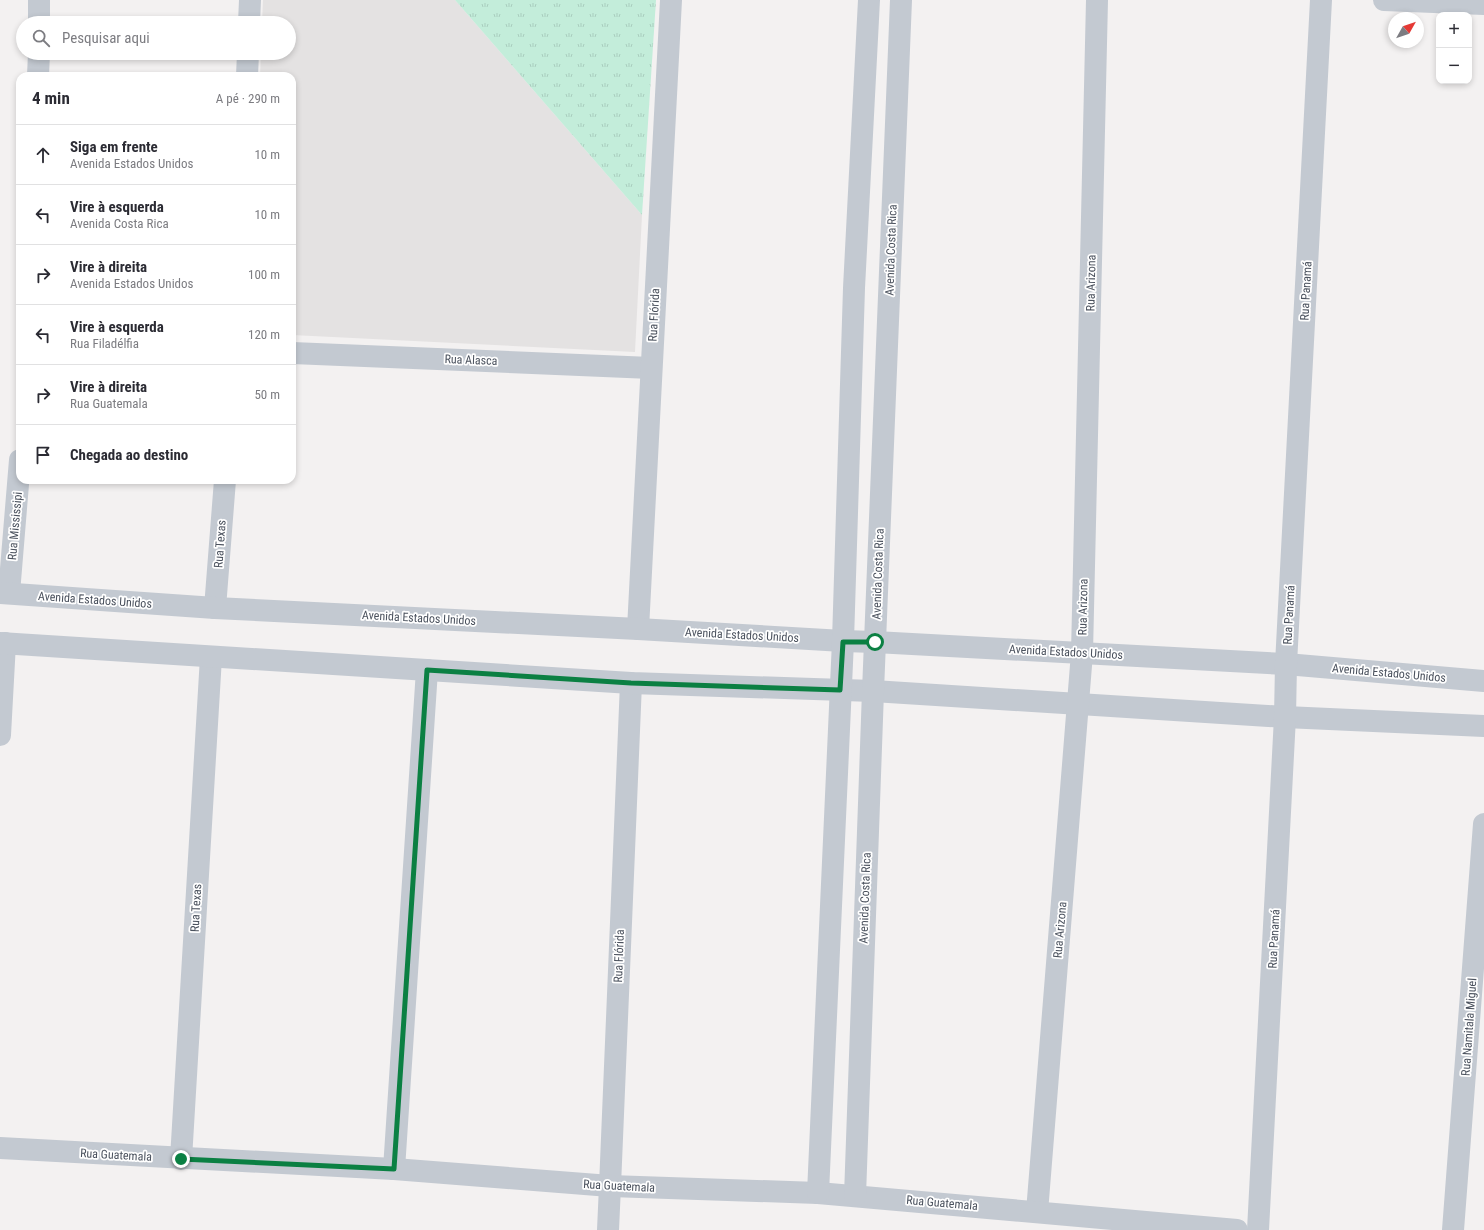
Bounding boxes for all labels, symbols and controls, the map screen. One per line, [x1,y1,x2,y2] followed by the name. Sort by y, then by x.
[1388,12,1424,48] north arrow
[1436,12,1472,84] map controls
[1436,12,1472,48] button: +
[16,16,296,60] search box
[30,27,52,49] icon: search
[62,29,150,47] text: Pesquisar aqui
[1436,48,1472,84] button: −
[32,88,70,108] text: 4 min
[216,91,280,106] text: A pé · 290 m
[70,138,158,156] text: Siga em frente
[32,144,54,166] icon: ahead
[254,147,280,162] text: 10 m
[70,156,194,171] text: Avenida Estados Unidos
[70,198,164,216] text: Vire à esquerda
[32,204,54,226] icon: left
[882,204,900,296] street label: Avenida Costa Rica
[254,207,280,222] text: 10 m
[70,216,169,231] text: Avenida Costa Rica
[1084,254,1098,312] street label: Rua Arizona
[70,258,147,276] text: Vire à direita
[1297,261,1315,321] street label: Rua Panamá
[32,264,54,286] icon: right
[248,267,280,282] text: 100 m
[70,276,194,291] text: Avenida Estados Unidos
[646,288,662,342] street label: Rua Flórida
[70,318,164,336] text: Vire à esquerda
[32,324,54,346] icon: left
[248,327,280,342] text: 120 m
[70,336,139,351] text: Rua Filadélfia
[444,352,498,368] street label: Rua Alasca
[70,378,147,396] text: Vire à direita
[32,384,54,406] icon: right
[254,387,280,402] text: 50 m
[70,396,148,411] text: Rua Guatemala
[32,444,54,466] icon: arrive
[70,446,188,464] text: Chegada ao destino
[5,491,25,561] street label: Rua Mississipi
[211,519,229,569] street label: Rua Texas
[869,528,887,620] street label: Avenida Costa Rica
[1076,578,1090,636] street label: Rua Arizona
[1280,585,1298,645] street label: Rua Panamá
[38,589,152,611] street label: Avenida Estados Unidos
[362,608,476,628] street label: Avenida Estados Unidos
[685,625,799,645] street label: Avenida Estados Unidos
[866,633,884,651] route start
[1009,642,1123,662] street label: Avenida Estados Unidos
[1332,661,1446,685] street label: Avenida Estados Unidos
[856,852,874,944] street label: Avenida Costa Rica
[188,884,204,932] street label: Rua Texas
[1051,901,1069,959] street label: Rua Arizona
[1265,909,1283,969] street label: Rua Panamá
[611,929,627,983] street label: Rua Flórida
[1459,978,1479,1076] street label: Rua Namitala Miguel
[80,1146,152,1164] street label: Rua Guatemala
[172,1150,190,1168] route end
[583,1177,655,1195] street label: Rua Guatemala
[906,1193,979,1213] street label: Rua Guatemala

